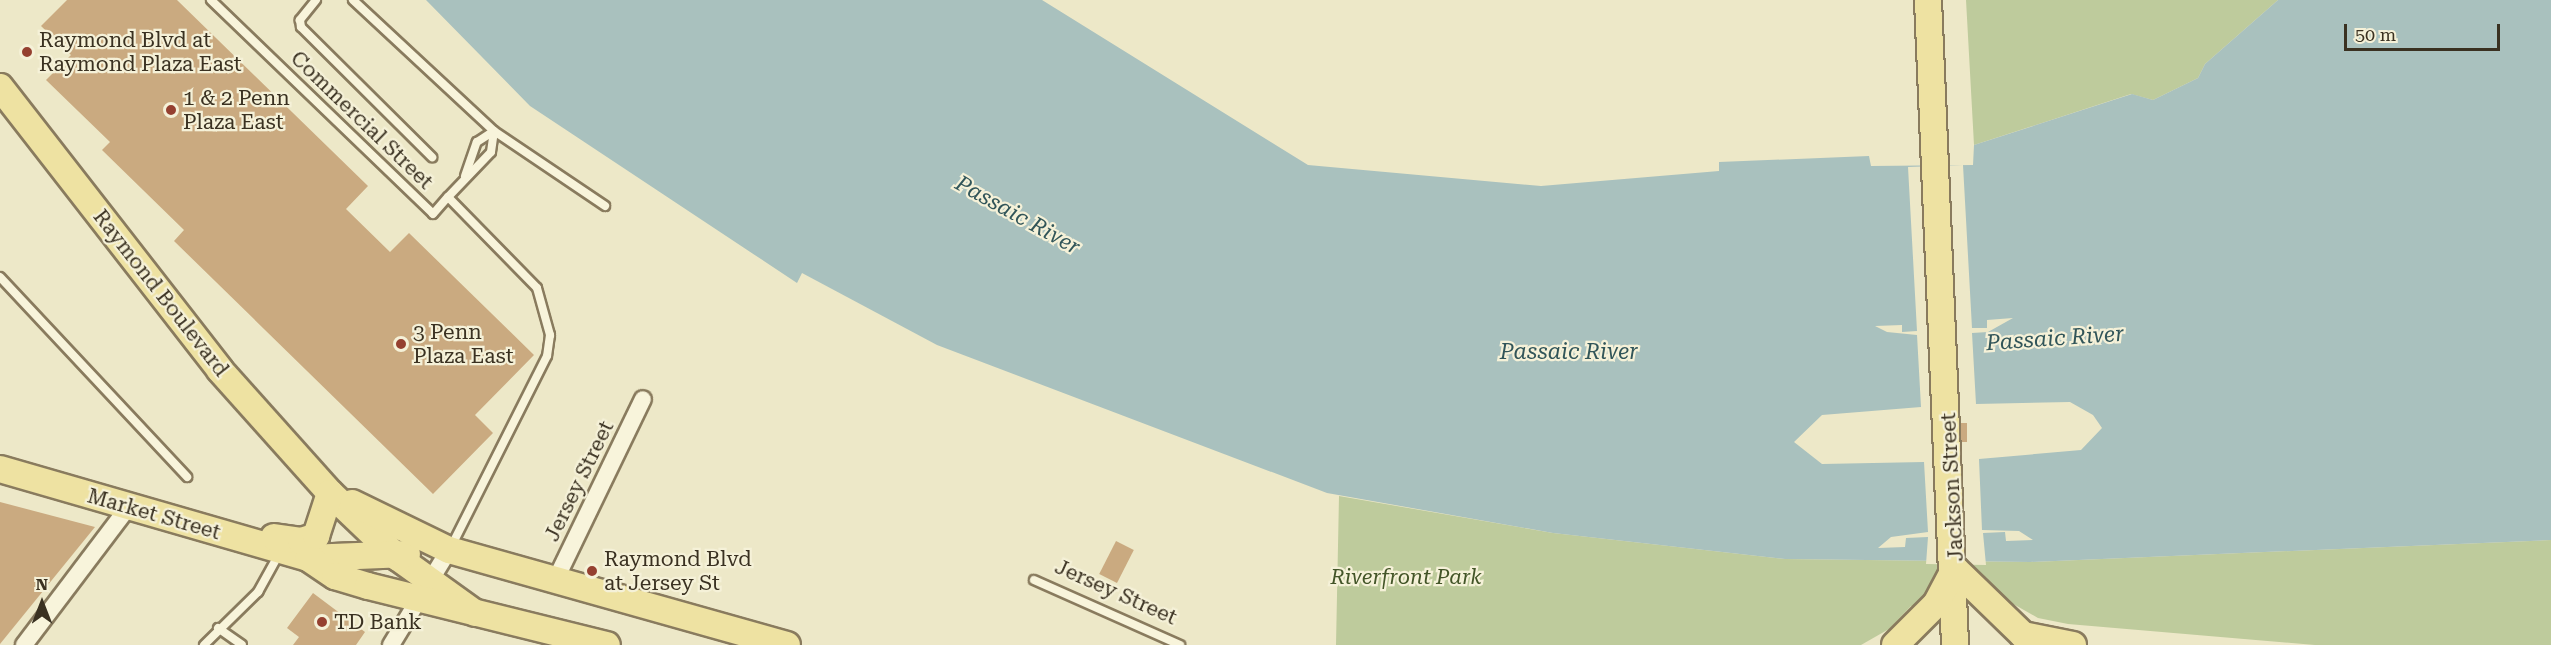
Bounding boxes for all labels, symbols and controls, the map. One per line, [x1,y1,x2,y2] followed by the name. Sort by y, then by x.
[2347,12,2503,50] scale bar
[2355,24,2396,45] text: 50 m
[39,27,242,77] place label: Raymond Blvd at Raymond Plaza East
[20,45,34,59] marker: Raymond Blvd at Raymond Plaza East
[286,46,438,194] street label: Commercial Street
[183,85,290,135] place label: 1 & 2 Penn Plaza East
[164,103,178,117] marker: 1 & 2 Penn Plaza East
[951,170,1085,260] water label: Passaic River
[88,204,234,382] street label: Raymond Boulevard
[413,319,514,369] place label: 3 Penn Plaza East
[1985,320,2125,356] water label: Passaic River
[394,337,408,351] marker: 3 Penn Plaza East
[1500,339,1638,365] water label: Passaic River
[1936,412,1968,562] street label: Jackson Street
[539,417,619,545] street label: Jersey Street
[84,483,224,545] street label: Market Street
[604,546,752,596] place label: Raymond Blvd at Jersey St
[1051,554,1181,630] street label: Jersey Street
[585,564,599,578] marker: Raymond Blvd at Jersey St
[1330,564,1482,590] park label: Riverfront Park
[12,573,72,633] north arrow
[36,575,48,594] text: N
[334,609,421,635] place label: TD Bank
[315,615,329,629] marker: TD Bank

